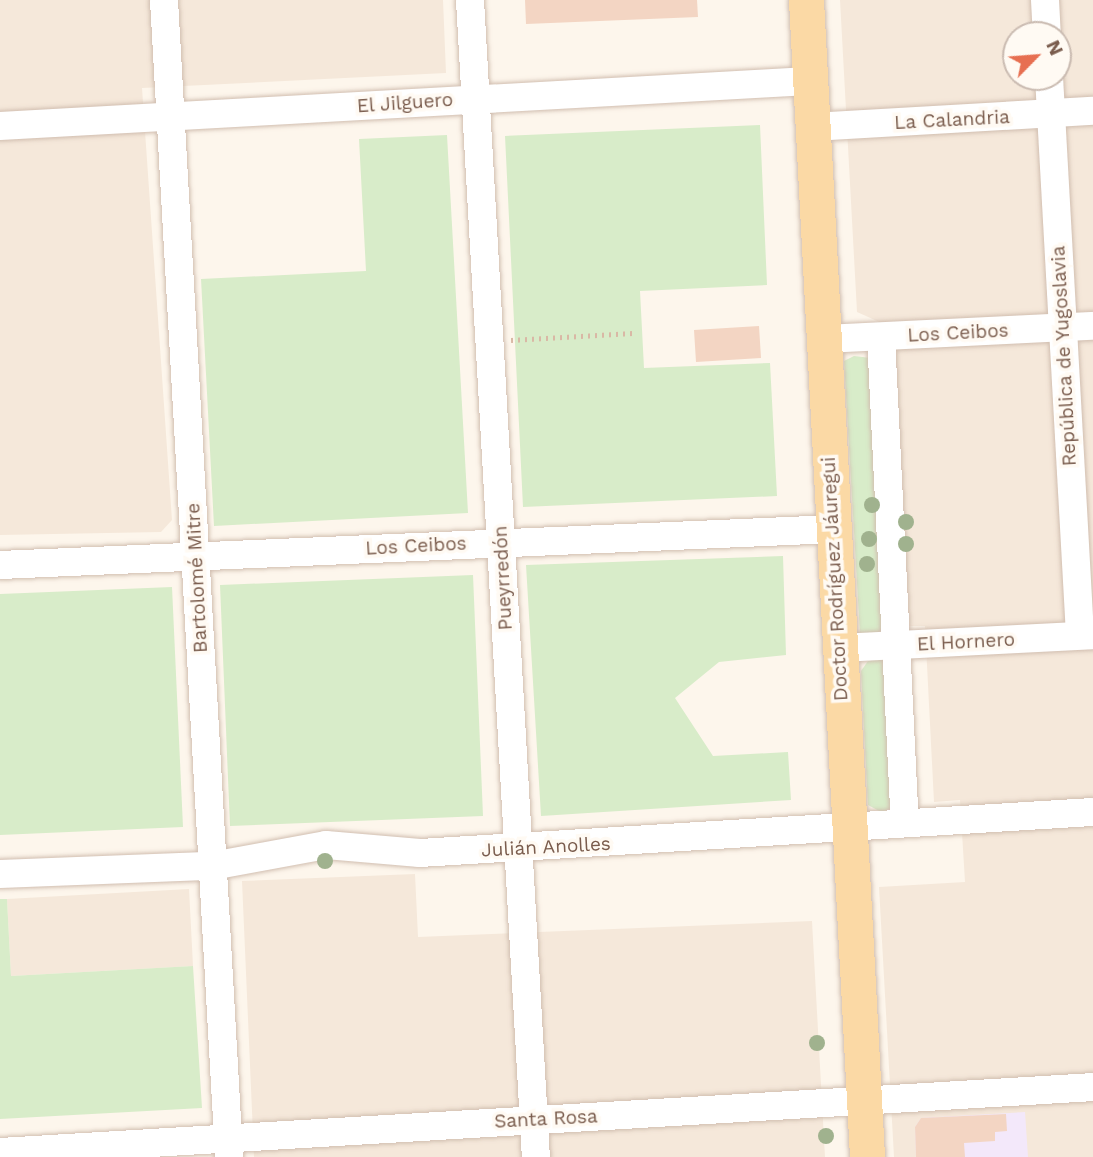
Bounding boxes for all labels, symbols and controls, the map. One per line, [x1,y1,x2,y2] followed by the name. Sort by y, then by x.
[1002,21,1072,91] north arrow
[1041,37,1068,59] text: N
[356,88,454,118] street label: El Jilguero
[893,106,1011,134] street label: La Calandria
[1047,245,1081,467] street label: República de Yugoslavia
[907,319,1009,347] street label: Los Ceibos
[817,456,853,702] street label: Doctor Rodríguez Jáuregui
[182,502,212,654] street label: Bartolomé Mitre
[489,525,517,631] street label: Pueyrredón
[365,532,467,560] street label: Los Ceibos
[916,628,1016,656] street label: El Hornero
[480,832,612,862] street label: Julián Anolles
[493,1105,599,1133] street label: Santa Rosa

